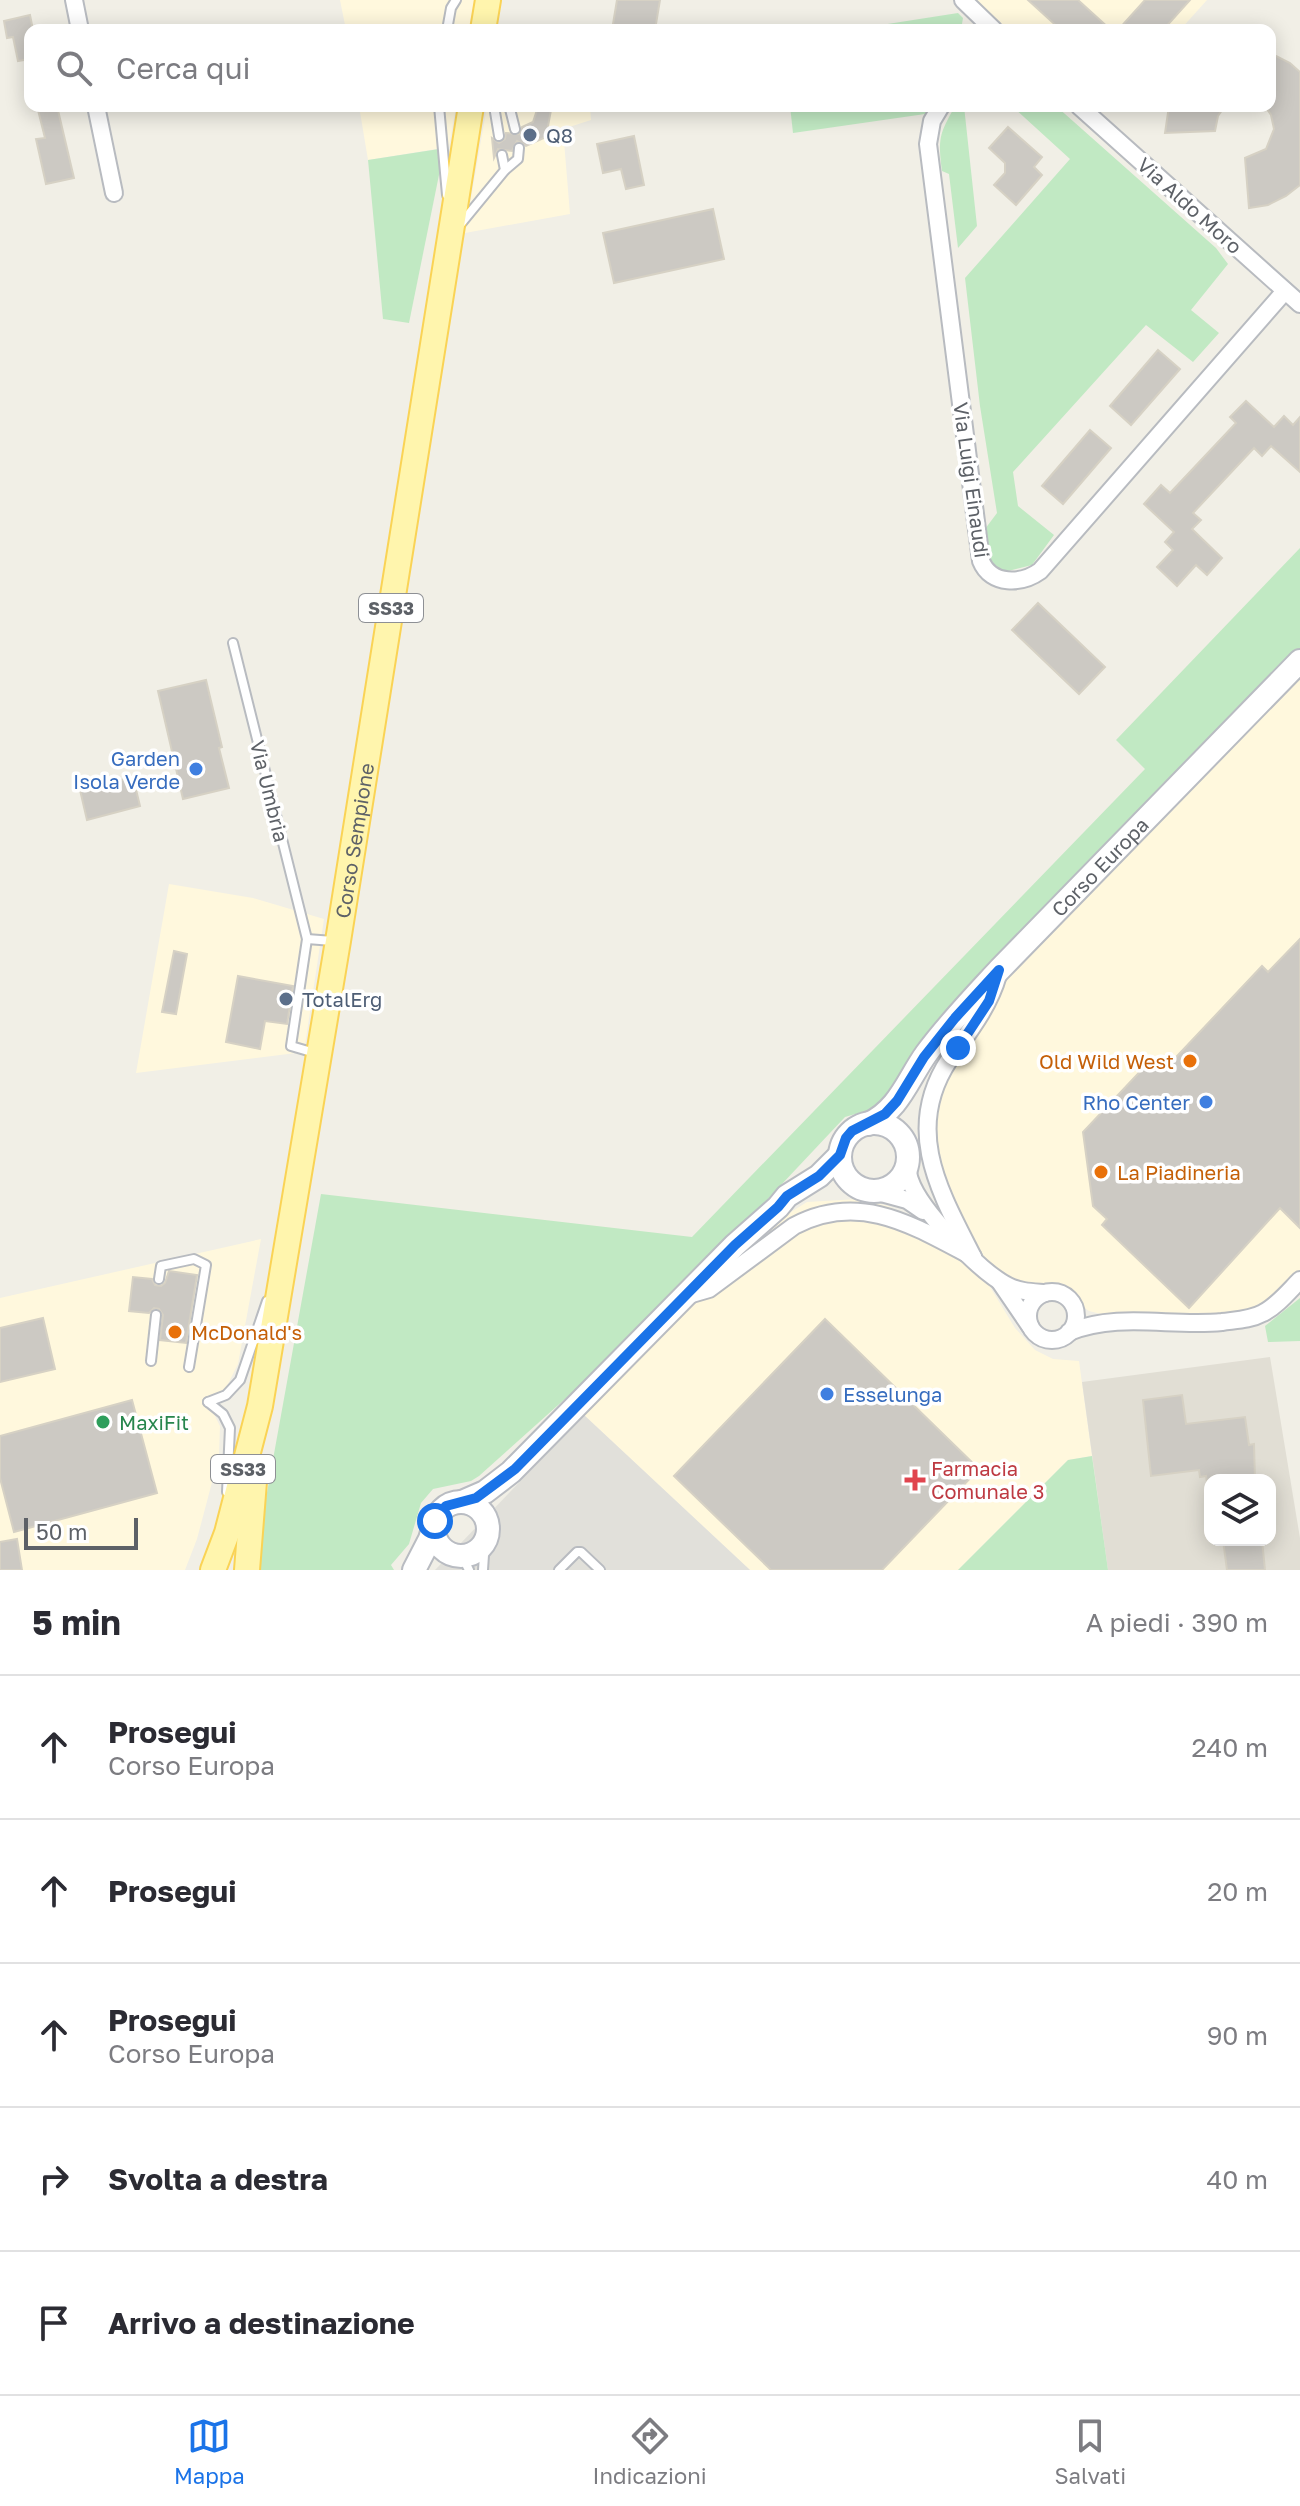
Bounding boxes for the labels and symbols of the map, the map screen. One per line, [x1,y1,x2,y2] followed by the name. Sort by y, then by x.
[546,123,573,147] place label: Q8
[521,126,539,144] marker: Q8
[1133,152,1247,258] street label: Via Aldo Moro
[949,401,995,559] street label: Via Luigi Einaudi
[359,594,423,622] road number: SS33
[246,738,294,844] street label: Via Umbria
[73,746,180,793] place label: Garden Isola Verde
[187,760,205,778] marker: Garden Isola Verde
[330,761,378,920] street label: Corso Sempione
[1046,812,1153,921] street label: Corso Europa
[302,987,382,1011] place label: TotalErg
[277,990,295,1008] marker: TotalErg
[940,1030,976,1066] route end
[1039,1049,1174,1073] place label: Old Wild West
[1181,1052,1199,1070] marker: Old Wild West
[1082,1090,1190,1114] place label: Rho Center
[1197,1093,1215,1111] marker: Rho Center
[1117,1160,1241,1184] place label: La Piadineria
[1092,1163,1110,1181] marker: La Piadineria
[191,1320,302,1344] place label: McDonald's
[166,1323,184,1341] marker: McDonald's
[843,1382,942,1406] place label: Esselunga
[818,1385,836,1403] marker: Esselunga
[119,1410,189,1434] place label: MaxiFit
[94,1413,112,1431] marker: MaxiFit
[211,1455,275,1483] road number: SS33
[931,1456,1045,1503] place label: Farmacia Comunale 3
[906,1471,924,1489] marker: Farmacia Comunale 3
[417,1503,453,1539] route start
[24,1514,138,1550] scale bar

